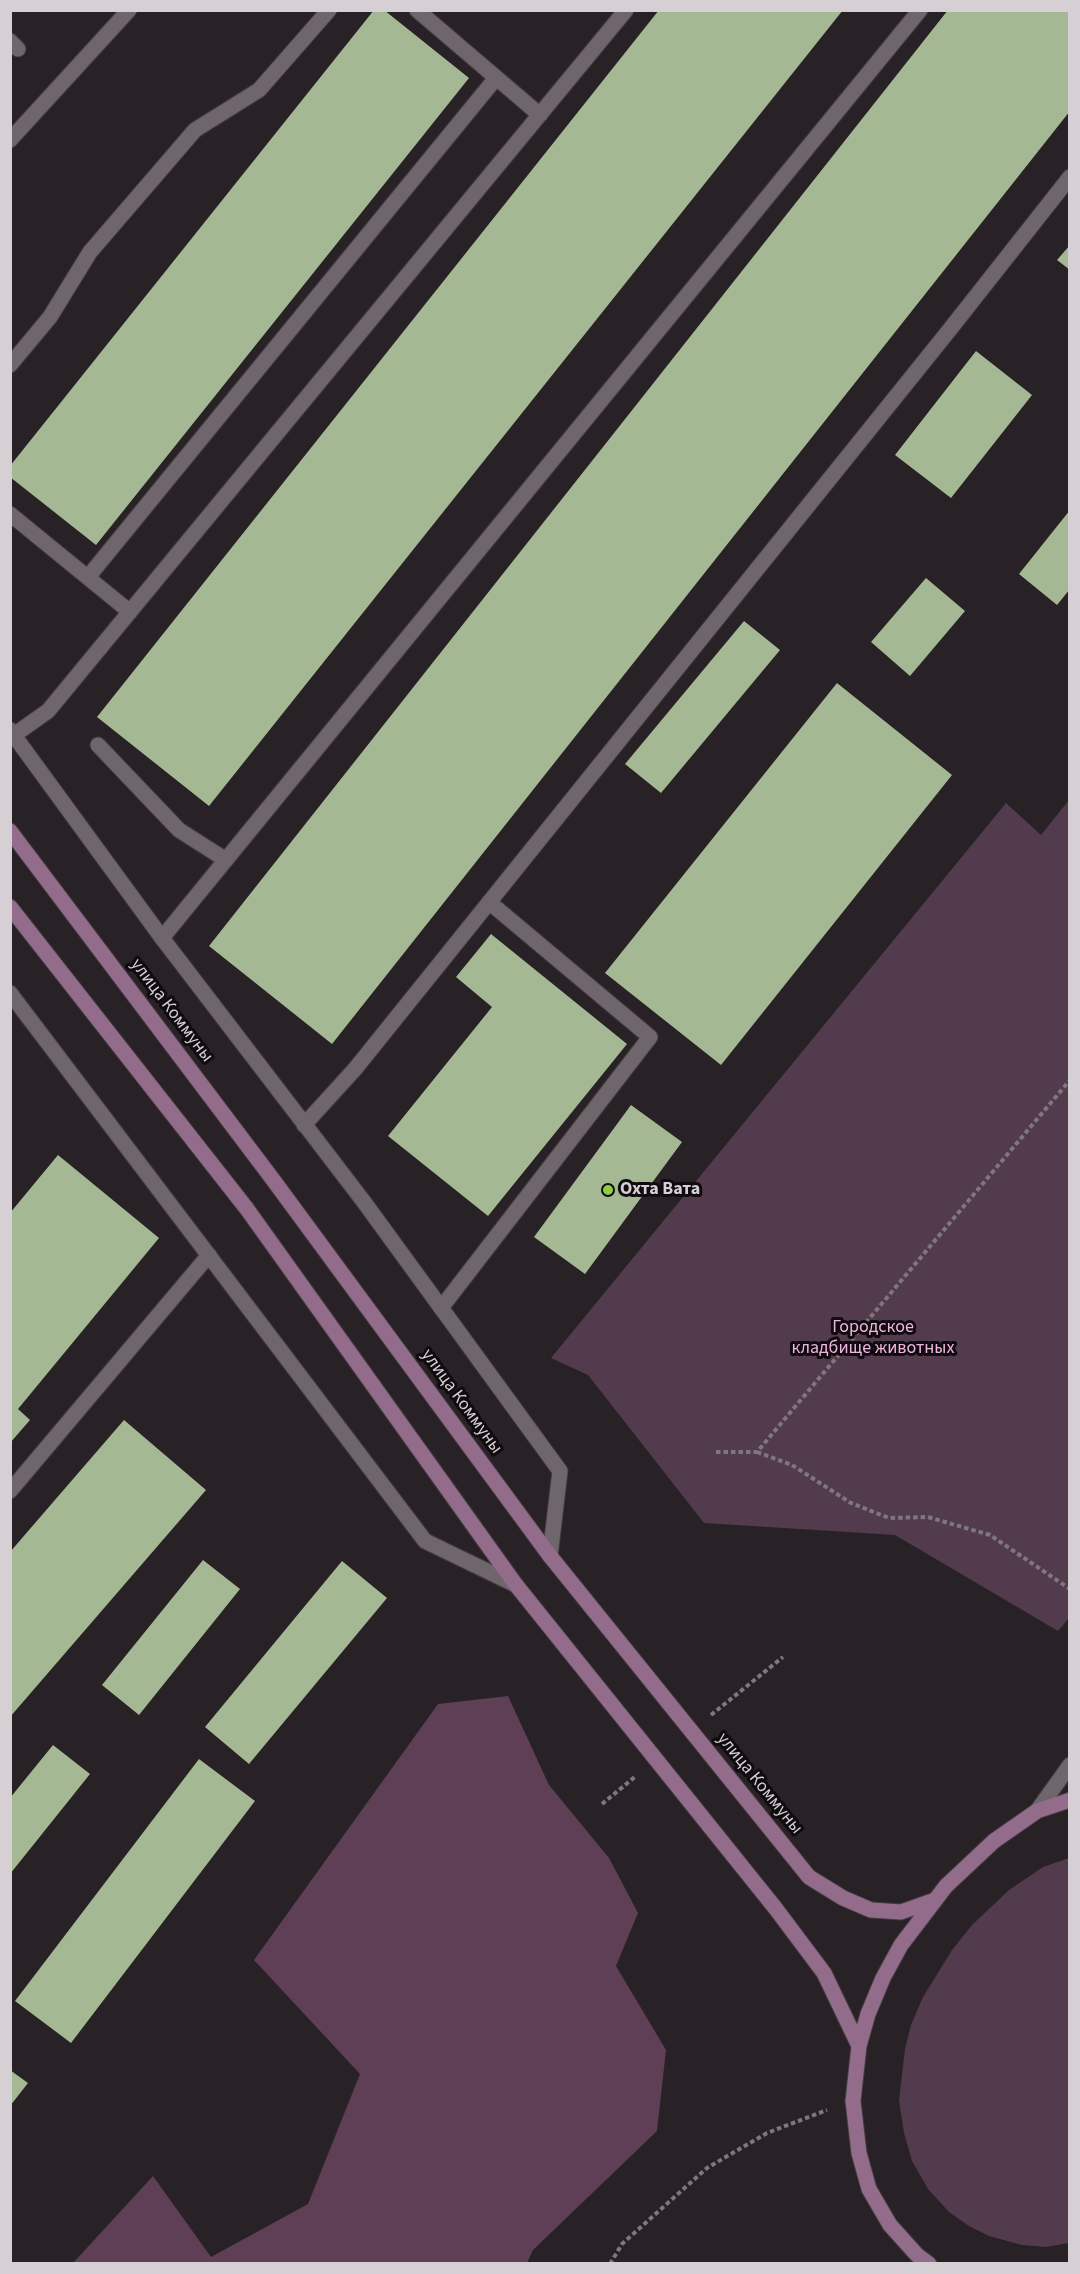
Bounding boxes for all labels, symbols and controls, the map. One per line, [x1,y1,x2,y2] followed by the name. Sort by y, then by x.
[125,955,217,1067] street label: улица Коммуны
[620,1179,700,1201] place label: Охта Вата
[601,1183,615,1197] marker: Охта Вата
[791,1317,955,1360] park label: Городское кладбище животных
[416,1345,506,1459] street label: улица Коммуны
[712,1729,806,1839] street label: улица Коммуны

